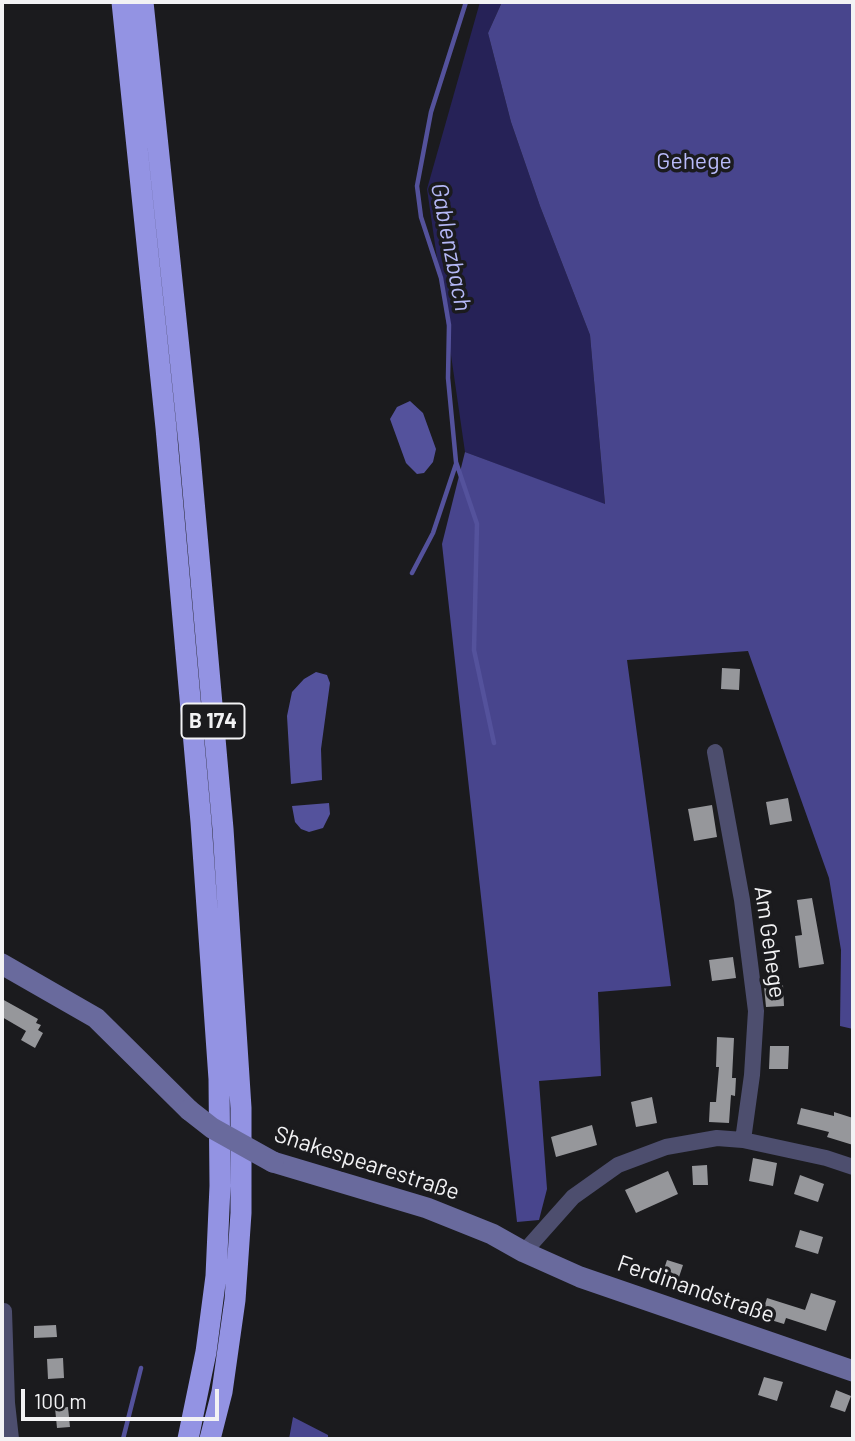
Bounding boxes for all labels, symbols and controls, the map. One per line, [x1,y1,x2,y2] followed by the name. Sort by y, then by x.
[656,147,732,175] park label: Gehege
[424,180,478,314] water label: Gablenzbach
[182,704,244,738] road number: B 174
[748,884,792,1000] street label: Am Gehege
[271,1120,463,1206] street label: Shakespearestraße
[614,1249,778,1329] street label: Ferdinandstraße
[24,1374,222,1418] scale bar
[34,1388,87,1413] text: 100 m

